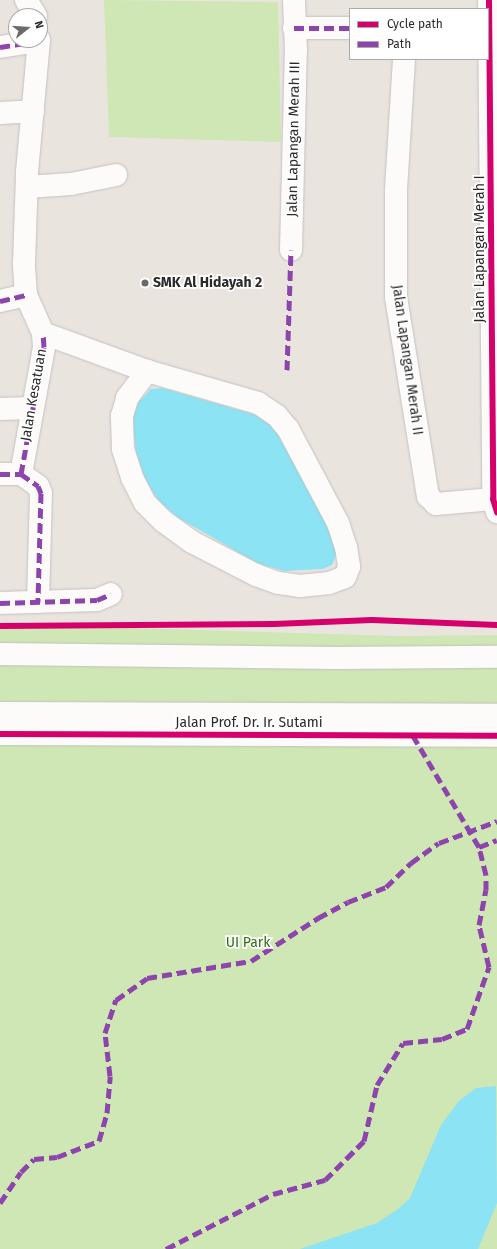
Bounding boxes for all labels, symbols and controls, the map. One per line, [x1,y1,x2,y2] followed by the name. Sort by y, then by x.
[8,8,48,48] north arrow
[349,8,489,60] legend
[387,17,443,31] text: Cycle path
[32,19,46,30] text: N
[387,37,411,51] text: Path
[284,61,304,217] street label: Jalan Lapangan Merah III
[472,175,488,323] street label: Jalan Lapangan Merah I
[153,275,262,291] place label: SMK Al Hidayah 2
[140,278,150,288] marker: SMK Al Hidayah 2
[388,284,426,436] street label: Jalan Lapangan Merah II
[18,347,50,443] street label: Jalan Kesatuan
[175,715,323,731] street label: Jalan Prof. Dr. Ir. Sutami
[226,935,270,951] park label: UI Park

